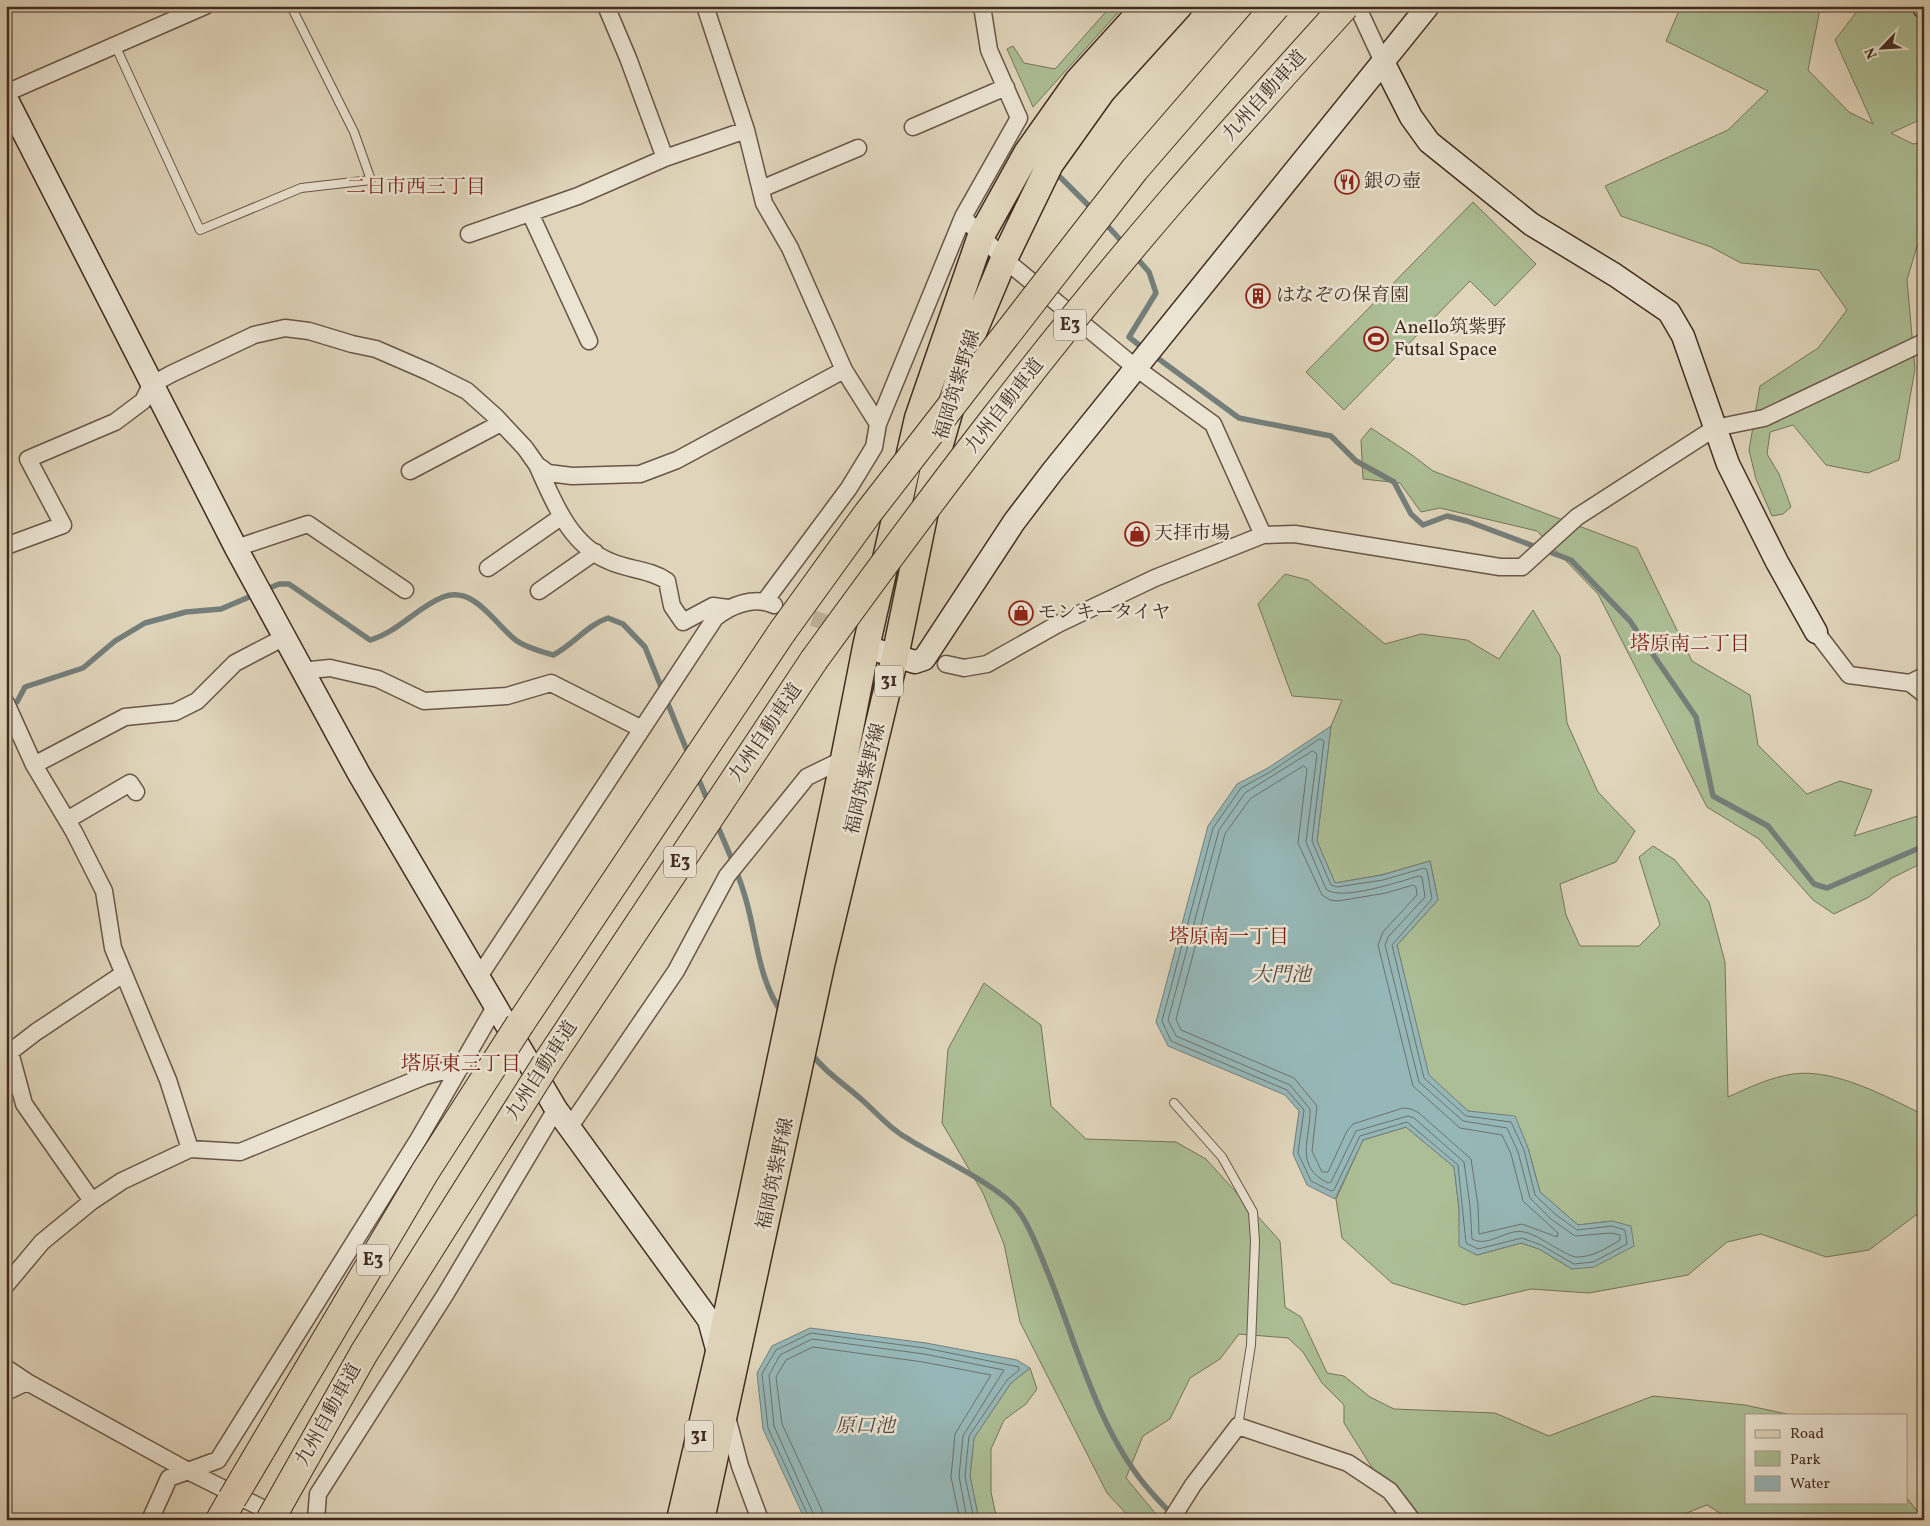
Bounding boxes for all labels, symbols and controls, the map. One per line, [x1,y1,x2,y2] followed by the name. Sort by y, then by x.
[1858,22,1908,72] north arrow
[1861,44,1882,61] text: N
[1217,45,1313,147] street label: 九州自動車道
[1334,169,1360,195] restaurant icon: 銀の壺
[1364,169,1421,195] place label: 銀の壺
[346,174,486,202] district label: 二日市西三丁目
[1245,283,1271,309] building icon: はなぞの保育園
[1276,283,1409,309] place label: はなぞの保育園
[1054,310,1086,340] road number: E3
[1394,315,1506,363] place label: Anello筑紫野 Futsal Space
[1363,326,1389,352] sports icon: Anello筑紫野 Futsal Space
[929,327,987,443] street label: 福岡筑紫野線
[960,353,1050,459] street label: 九州自動車道
[1124,521,1150,547] shop icon: 天拝市場
[1154,521,1230,547] place label: 天拝市場
[1008,600,1034,626] shop icon: モンキータイヤ
[1038,600,1171,626] place label: モンキータイヤ
[1630,631,1750,659] district label: 塔原南二丁目
[875,666,903,696] road number: 31
[723,678,809,788] street label: 九州自動車道
[840,721,892,837] street label: 福岡筑紫野線
[664,846,696,878] road number: E3
[1169,924,1289,952] district label: 塔原南一丁目
[1251,962,1313,990] water label: 大門池
[500,1016,584,1126] street label: 九州自動車道
[401,1051,521,1079] district label: 塔原東三丁目
[751,1116,801,1232] street label: 福岡筑紫野線
[357,1244,389,1276] road number: E3
[290,1359,368,1471] street label: 九州自動車道
[835,1413,897,1441] water label: 原口池
[1745,1414,1908,1504] legend
[685,1420,713,1452] road number: 31
[1790,1424,1824,1445] text: Road
[1790,1450,1821,1471] text: Park
[1790,1474,1830,1495] text: Water

